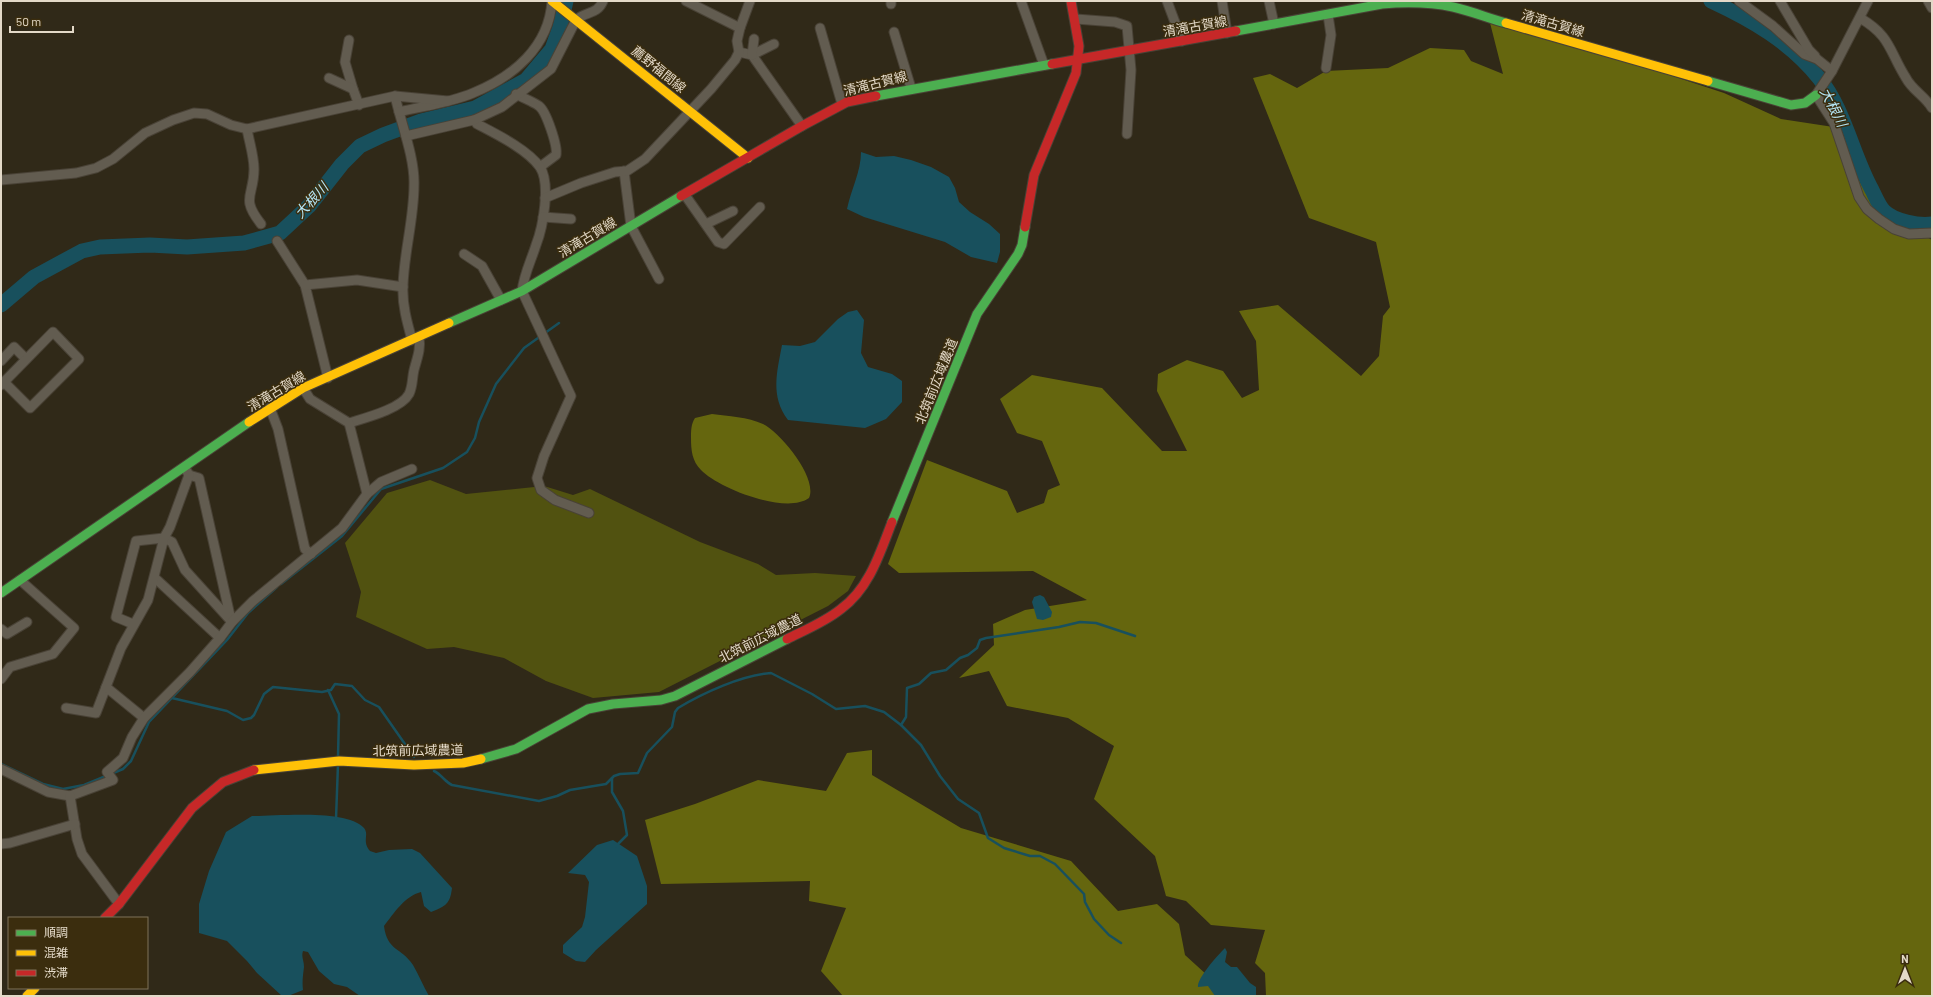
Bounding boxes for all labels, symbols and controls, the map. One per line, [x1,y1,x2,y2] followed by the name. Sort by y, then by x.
[1520,6,1586,40] street label: 清滝古賀線
[10,8,73,34] scale bar
[1162,12,1228,40] street label: 清滝古賀線
[16,14,41,28] text: 50 m
[629,42,689,96] street label: 薦野福間線
[842,67,908,99] street label: 清滝古賀線
[1817,84,1852,131] water label: 大根川
[291,177,333,221] water label: 大根川
[555,213,619,261] street label: 清滝古賀線
[912,336,960,426] street label: 北筑前広域農道
[244,367,308,415] street label: 清滝古賀線
[716,610,804,666] street label: 北筑前広域農道
[372,741,464,759] street label: 北筑前広域農道
[8,917,148,989] legend
[44,925,68,939] text: 順調
[44,945,68,959] text: 混雑
[1885,949,1925,989] north arrow
[1901,952,1909,965] text: N
[44,965,68,979] text: 渋滞

